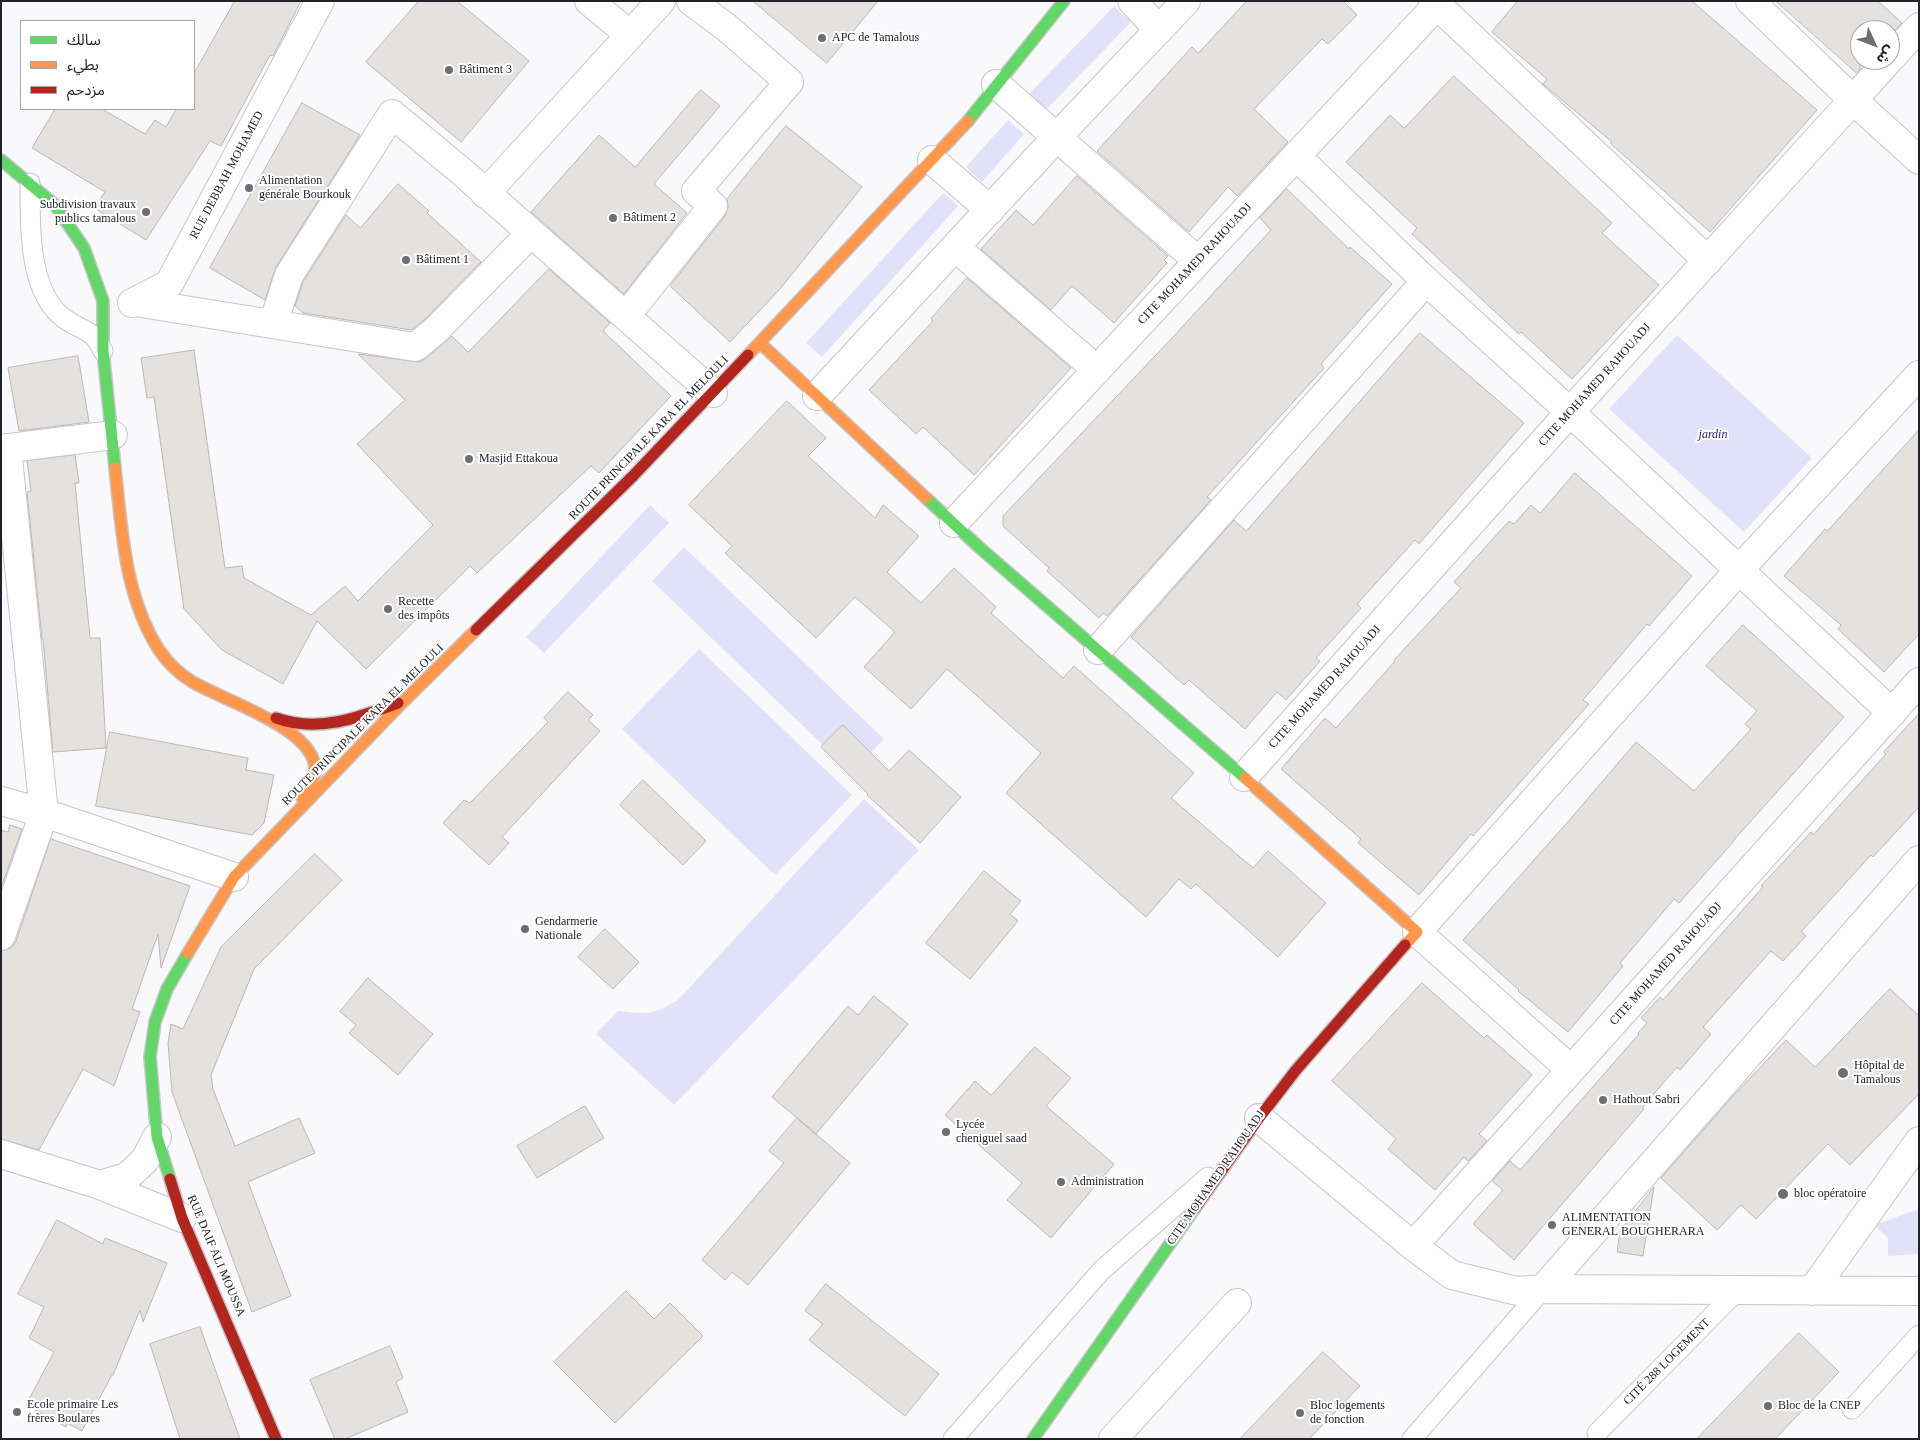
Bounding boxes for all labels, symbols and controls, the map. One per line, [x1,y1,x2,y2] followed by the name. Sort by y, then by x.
[20,20,195,110] legend
[1850,20,1900,70] north arrow
[67,24,101,56] text: سالك
[832,31,929,45] place label: APC de Tamalous
[816,32,828,44] marker: APC de Tamalous
[1868,38,1903,72] text: ش
[67,49,99,81] text: بطيء
[459,63,521,77] place label: Bâtiment 3
[443,64,455,76] marker: Bâtiment 3
[67,74,105,106] text: مزدحم
[188,110,266,240] street label: RUE DEBBAH MOHAMED
[259,174,367,202] place label: Alimentation générale Bourkouk
[243,182,255,194] marker: Alimentation générale Bourkouk
[26,198,136,226] place label: Subdivision travaux publics tamalous
[1136,202,1254,326] street label: CITE MOHAMED RAHOUADJ
[140,206,152,218] marker: Subdivision travaux publics tamalous
[623,211,685,225] place label: Bâtiment 2
[607,212,619,224] marker: Bâtiment 2
[416,253,478,267] place label: Bâtiment 1
[400,254,412,266] marker: Bâtiment 1
[1537,322,1653,448] street label: CITE MOHAMED RAHOUADJ
[570,356,728,520] street label: ROUTE PRINCIPALE KARA EL MELOULI
[1697,428,1729,442] park label: jardin
[479,452,569,466] place label: Masjid Ettakoua
[463,453,475,465] marker: Masjid Ettakoua
[398,595,460,623] place label: Recette des impôts
[382,603,394,615] marker: Recette des impôts
[1267,624,1383,750] street label: CITE MOHAMED RAHOUADJ
[282,644,444,806] street label: ROUTE PRINCIPALE KARA EL MELOULI
[1608,901,1724,1027] street label: CITE MOHAMED RAHOUADJ
[535,915,610,943] place label: Gendarmerie Nationale
[519,923,531,935] marker: Gendarmerie Nationale
[1854,1059,1912,1087] place label: Hôpital de Tamalous
[1836,1066,1850,1080] marker: Hôpital de Tamalous
[1613,1093,1691,1107] place label: Hathout Sabri
[1597,1094,1609,1106] marker: Hathout Sabri
[1165,1110,1267,1246] street label: CITE MOHAMED RAHOUADJ
[956,1118,1041,1146] place label: Lycée cheniguel saad
[940,1126,952,1138] marker: Lycée cheniguel saad
[1071,1175,1155,1189] place label: Administration
[1055,1176,1067,1188] marker: Administration
[1776,1187,1790,1201] marker: bloc opératoire
[1794,1187,1880,1201] place label: bloc opératoire
[185,1195,247,1317] street label: RUE DAIF ALI MOUSSA
[1562,1211,1698,1239] place label: ALIMENTATION GENERAL BOUGHERARA
[1546,1219,1558,1231] marker: ALIMENTATION GENERAL BOUGHERARA
[1621,1316,1713,1408] street label: CITÉ 288 LOGEMENT
[27,1398,130,1426] place label: Ecole primaire Les frères Boulares
[1310,1399,1397,1427] place label: Bloc logements de fonction
[1778,1399,1866,1413] place label: Bloc de la CNEP
[1762,1400,1774,1412] marker: Bloc de la CNEP
[11,1406,23,1418] marker: Ecole primaire Les frères Boulares
[1294,1407,1306,1419] marker: Bloc logements de fonction

